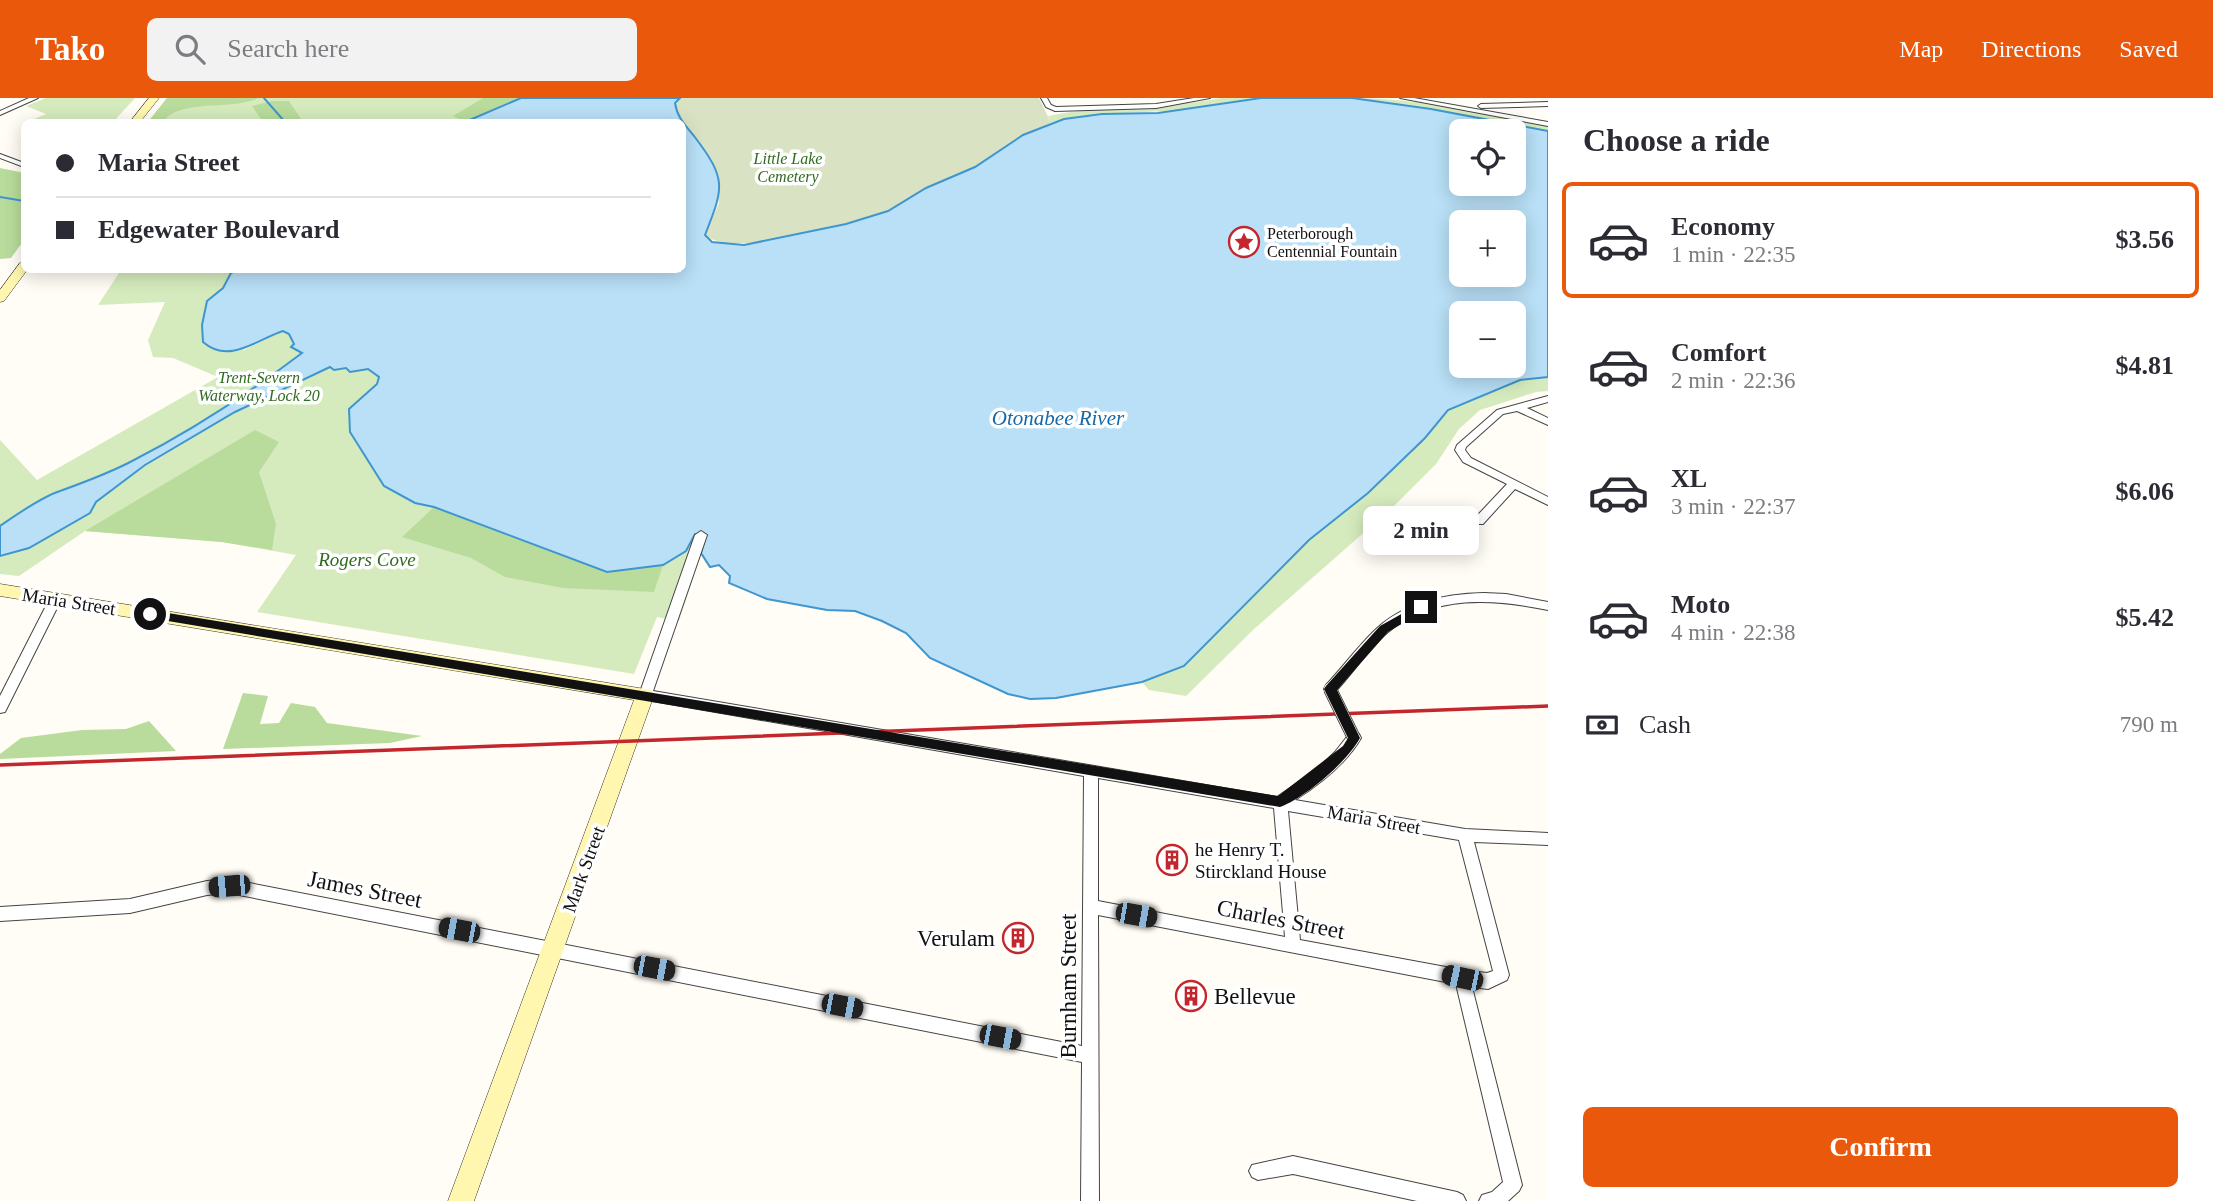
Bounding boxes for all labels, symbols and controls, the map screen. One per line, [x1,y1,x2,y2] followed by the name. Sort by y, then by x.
[147,18,637,81] search box
[171,30,209,68] icon: search
[35,31,105,67] text: Tako
[227,34,349,63] text: Search here
[1899,36,1943,62] text: Map
[1981,36,2081,62] text: Directions
[2119,36,2178,62] text: Saved
[1449,119,1526,378] map controls
[1449,119,1526,196] button: locate
[1583,122,1770,158] text: Choose a ride
[98,148,240,177] text: Maria Street
[753,150,822,186] park label: Little Lake Cemetery
[1587,209,1650,272] icon: car
[1449,210,1526,287] button: +
[1671,212,1775,241] text: Economy
[98,215,339,244] text: Edgewater Boulevard
[1227,225,1261,259] place icon: Peterborough Centennial Fountain
[1267,225,1397,260] place label: Peterborough Centennial Fountain
[2116,225,2174,254] text: $3.56
[1671,242,1796,267] text: 1 min · 22:35
[1449,301,1526,378] button: −
[1587,335,1650,398] icon: car
[1671,338,1766,367] text: Comfort
[2116,351,2174,380] text: $4.81
[1671,368,1796,393] text: 2 min · 22:36
[198,369,320,405] park label: Trent-Severn Waterway, Lock 20
[992,406,1125,430] water label: Otonabee River
[1587,461,1650,524] icon: car
[1671,464,1707,493] text: XL
[2116,477,2174,506] text: $6.06
[1671,494,1796,519] text: 3 min · 22:37
[1363,505,1479,554] callout: 2 min
[1393,518,1449,543] text: 2 min
[317,549,416,570] park label: Rogers Cove
[21,584,118,619] street label: Maria Street
[1587,587,1650,650] icon: car
[1671,590,1730,619] text: Moto
[1405,591,1437,623] route end
[134,598,166,630] route start
[2116,603,2174,632] text: $5.42
[1671,620,1796,645] text: 4 min · 22:38
[1583,706,1621,744] icon: cash
[1639,710,1691,739] text: Cash
[2120,712,2178,737] text: 790 m
[1326,801,1423,838] street label: Maria Street
[558,823,609,915] street label: Mark Street
[1195,839,1326,882] place label: he Henry T. Stirckland House
[1155,843,1189,877] building icon: he Henry T. Stirckland House
[306,866,425,913] street label: James Street
[208,874,251,898] car
[1215,895,1348,944] street label: Charles Street
[1114,901,1159,929] car
[1056,913,1081,1059] street label: Burnham Street
[437,916,482,944] car
[1001,921,1035,955] building icon: Verulam
[917,926,995,951] place label: Verulam
[632,954,677,982] car
[1440,963,1485,993] car
[1174,979,1208,1013] building icon: Bellevue
[1214,984,1296,1009] place label: Bellevue
[820,992,865,1020] car
[978,1023,1023,1051] car
[1583,1107,2178,1187] button: Confirm

